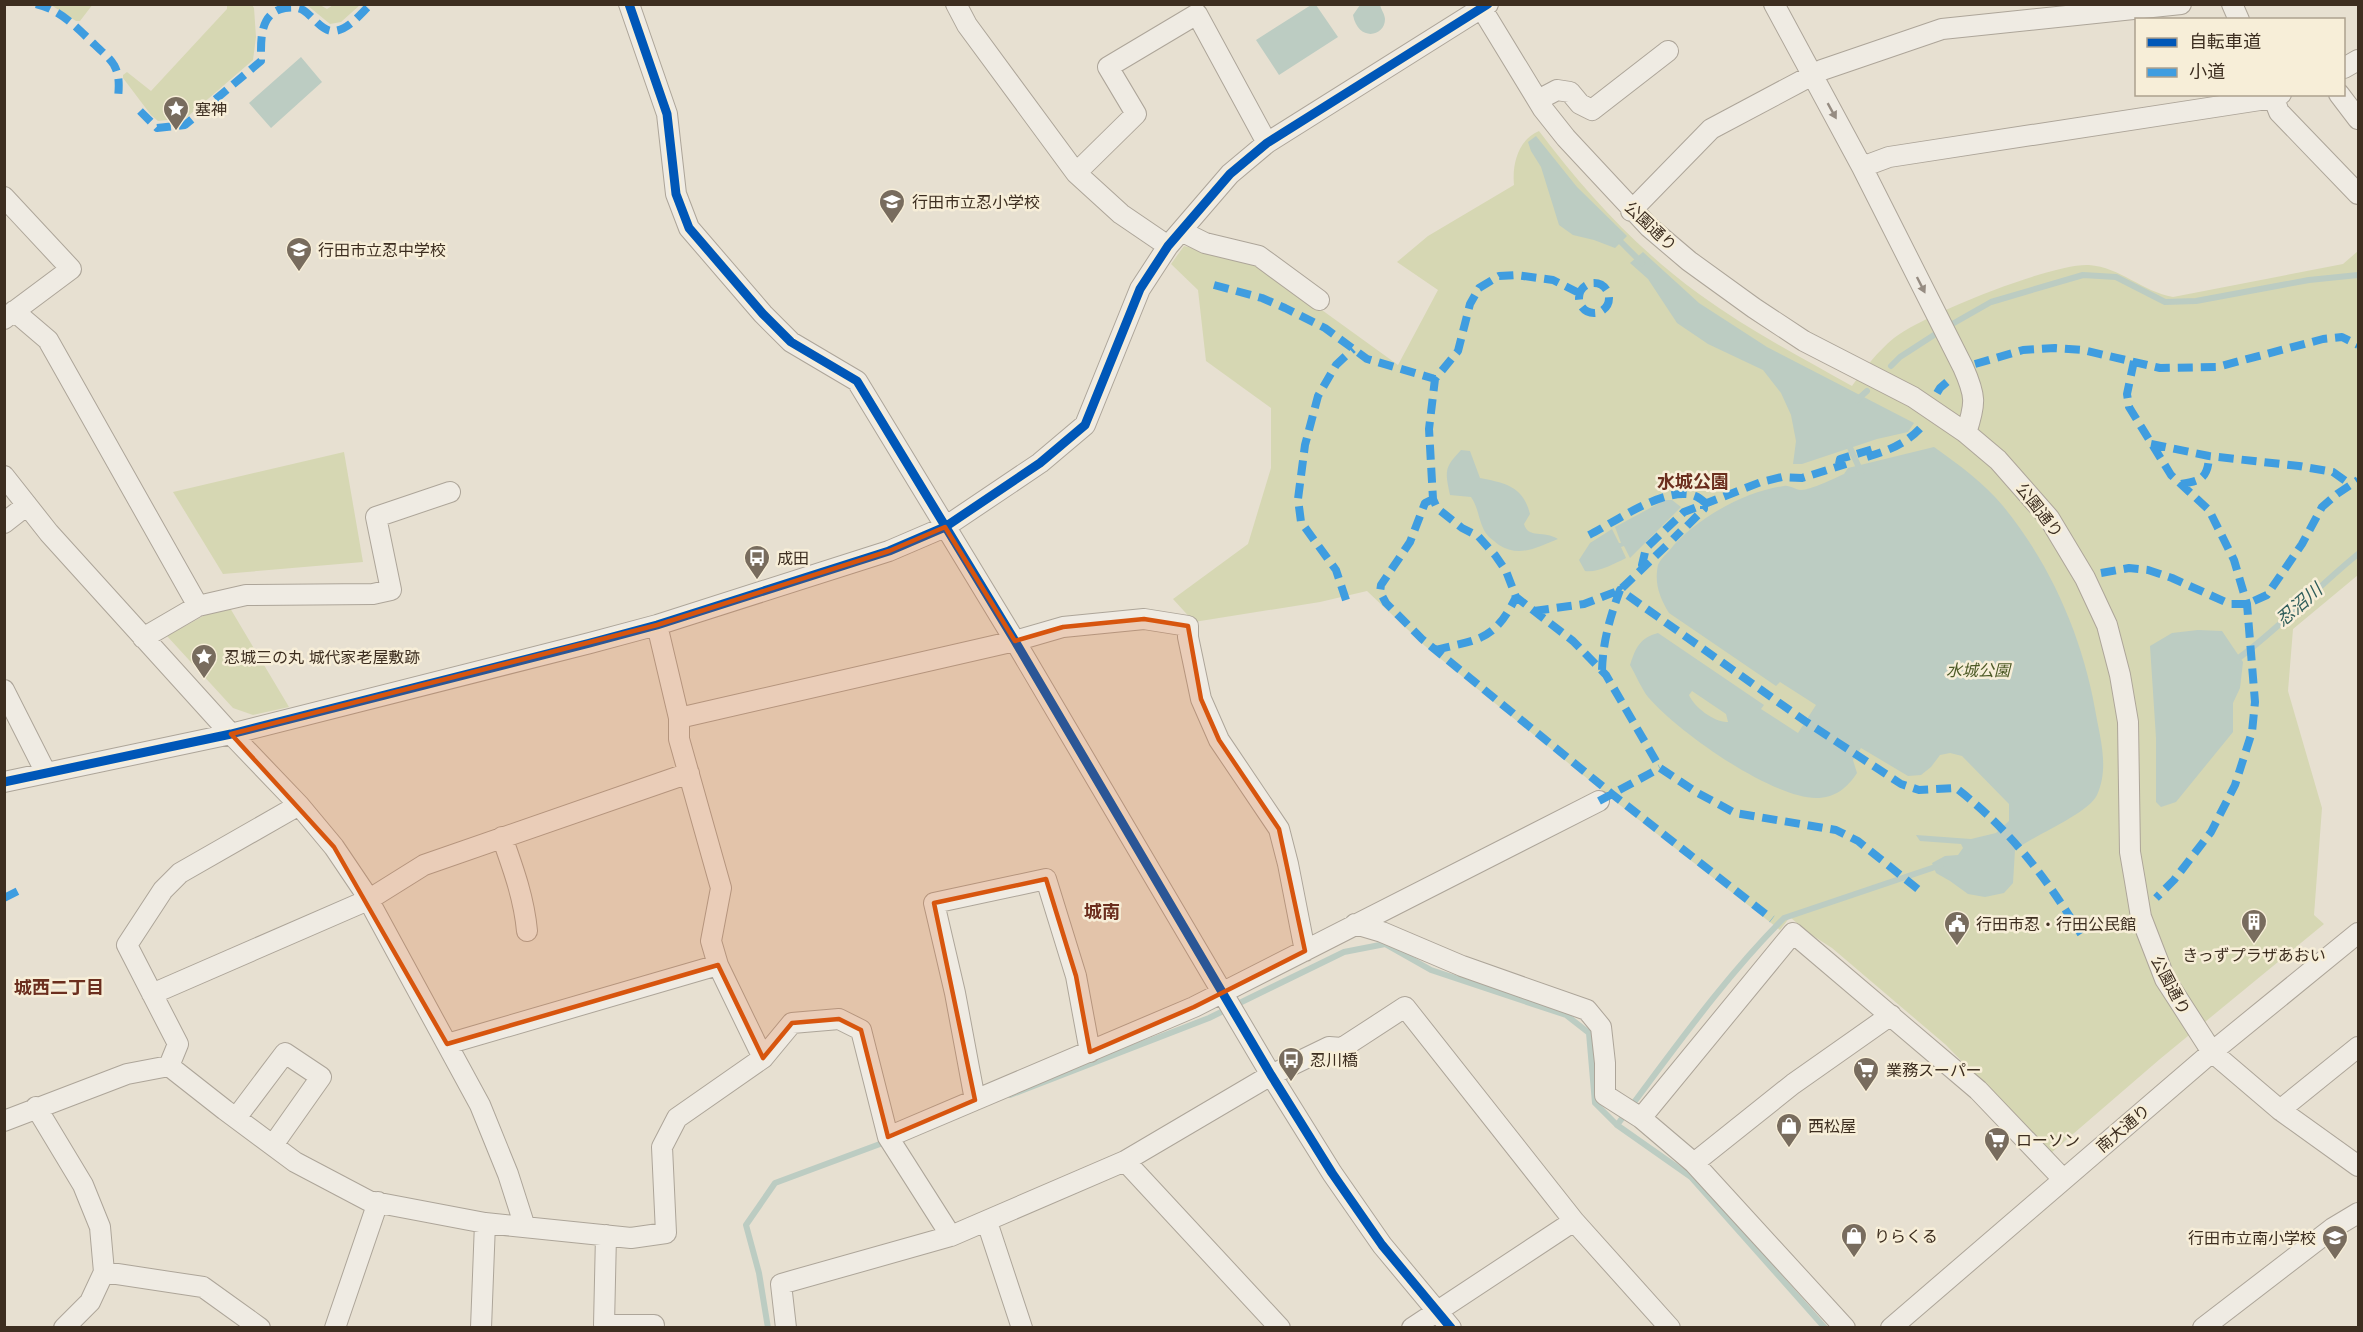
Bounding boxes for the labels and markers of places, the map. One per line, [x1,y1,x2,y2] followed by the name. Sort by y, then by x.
[161,94,191,132] place icon: 塞神
[195,99,227,119] place label: 塞神
[877,187,907,225] school or university icon: 行田市立忍小学校
[912,192,1040,212] place label: 行田市立忍小学校
[284,235,314,273] school or university icon: 行田市立忍中学校
[318,240,446,260] place label: 行田市立忍中学校
[742,543,772,581] bus stop icon: 成田
[777,548,809,568] place label: 成田
[189,642,219,680] place icon: 忍城三の丸 城代家老屋敷跡
[224,647,421,667] place label: 忍城三の丸 城代家老屋敷跡
[2239,907,2269,945] building icon: きっずプラザあおい
[1942,909,1972,947] public building icon: 行田市忍・行田公民館
[1976,914,2136,934] place label: 行田市忍・行田公民館
[2182,945,2326,965] place label: きっずプラザあおい
[1276,1045,1306,1083] bus stop icon: 忍川橋
[1310,1050,1358,1070] place label: 忍川橋
[1851,1055,1881,1093] supermarket icon: 業務スーパー
[1886,1060,1982,1080] place label: 業務スーパー
[1774,1111,1804,1149] shop icon: 西松屋
[1808,1116,1856,1136] place label: 西松屋
[1982,1125,2012,1163] supermarket icon: ローソン
[2016,1130,2080,1150] place label: ローソン
[1839,1221,1869,1259] shop icon: りらくる
[2320,1223,2350,1261] school or university icon: 行田市立南小学校
[1874,1226,1938,1246] place label: りらくる
[2188,1228,2316,1248] place label: 行田市立南小学校

